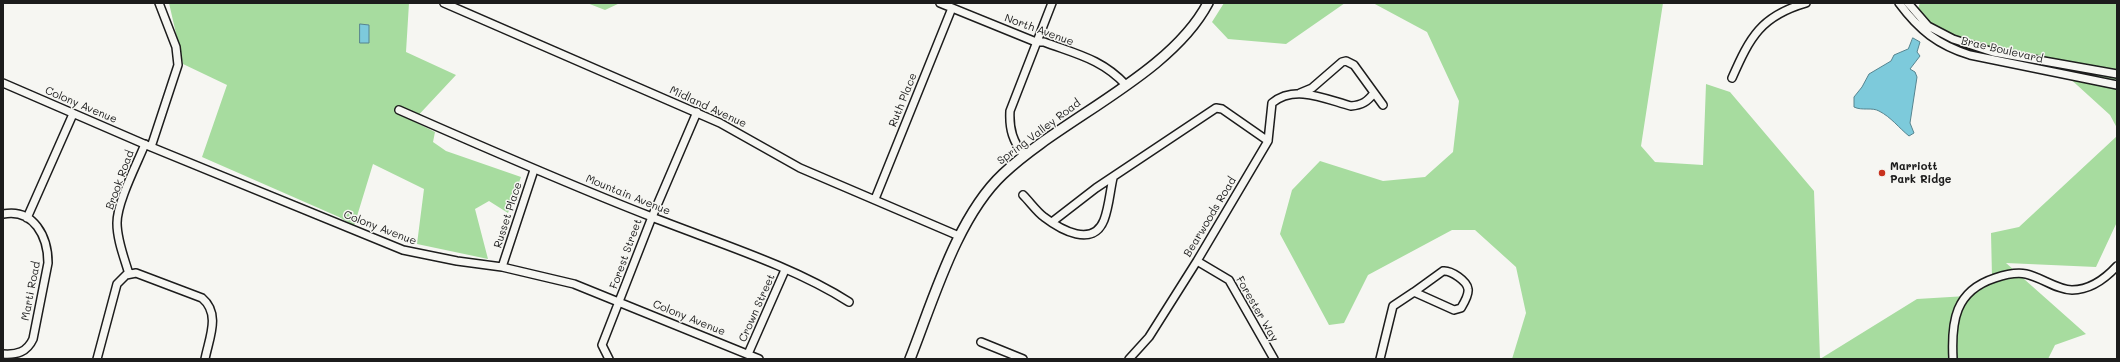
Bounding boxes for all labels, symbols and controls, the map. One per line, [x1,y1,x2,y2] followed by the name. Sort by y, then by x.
[1003,11,1075,49] street label: North Avenue
[1960,34,2044,66] street label: Brae Boulevard
[886,71,920,129] street label: Ruth Place
[667,83,749,131] street label: Midland Avenue
[43,84,119,126] street label: Colony Avenue
[995,96,1083,168] street label: Spring Valley Road
[103,149,137,211] street label: Brook Road
[1890,160,1951,186] place label: Marriott Park Ridge
[1877,168,1887,178] marker: Marriott Park Ridge
[584,172,672,218] street label: Mountain Avenue
[1181,175,1239,259] street label: Bearwoods Road
[491,180,525,250] street label: Russet Place
[342,208,418,248] street label: Colony Avenue
[607,217,645,291] street label: Forest Street
[19,260,43,322] street label: Marti Road
[736,272,778,344] street label: Crown Street
[1233,274,1281,344] street label: Forester Way
[651,297,727,339] street label: Colony Avenue

